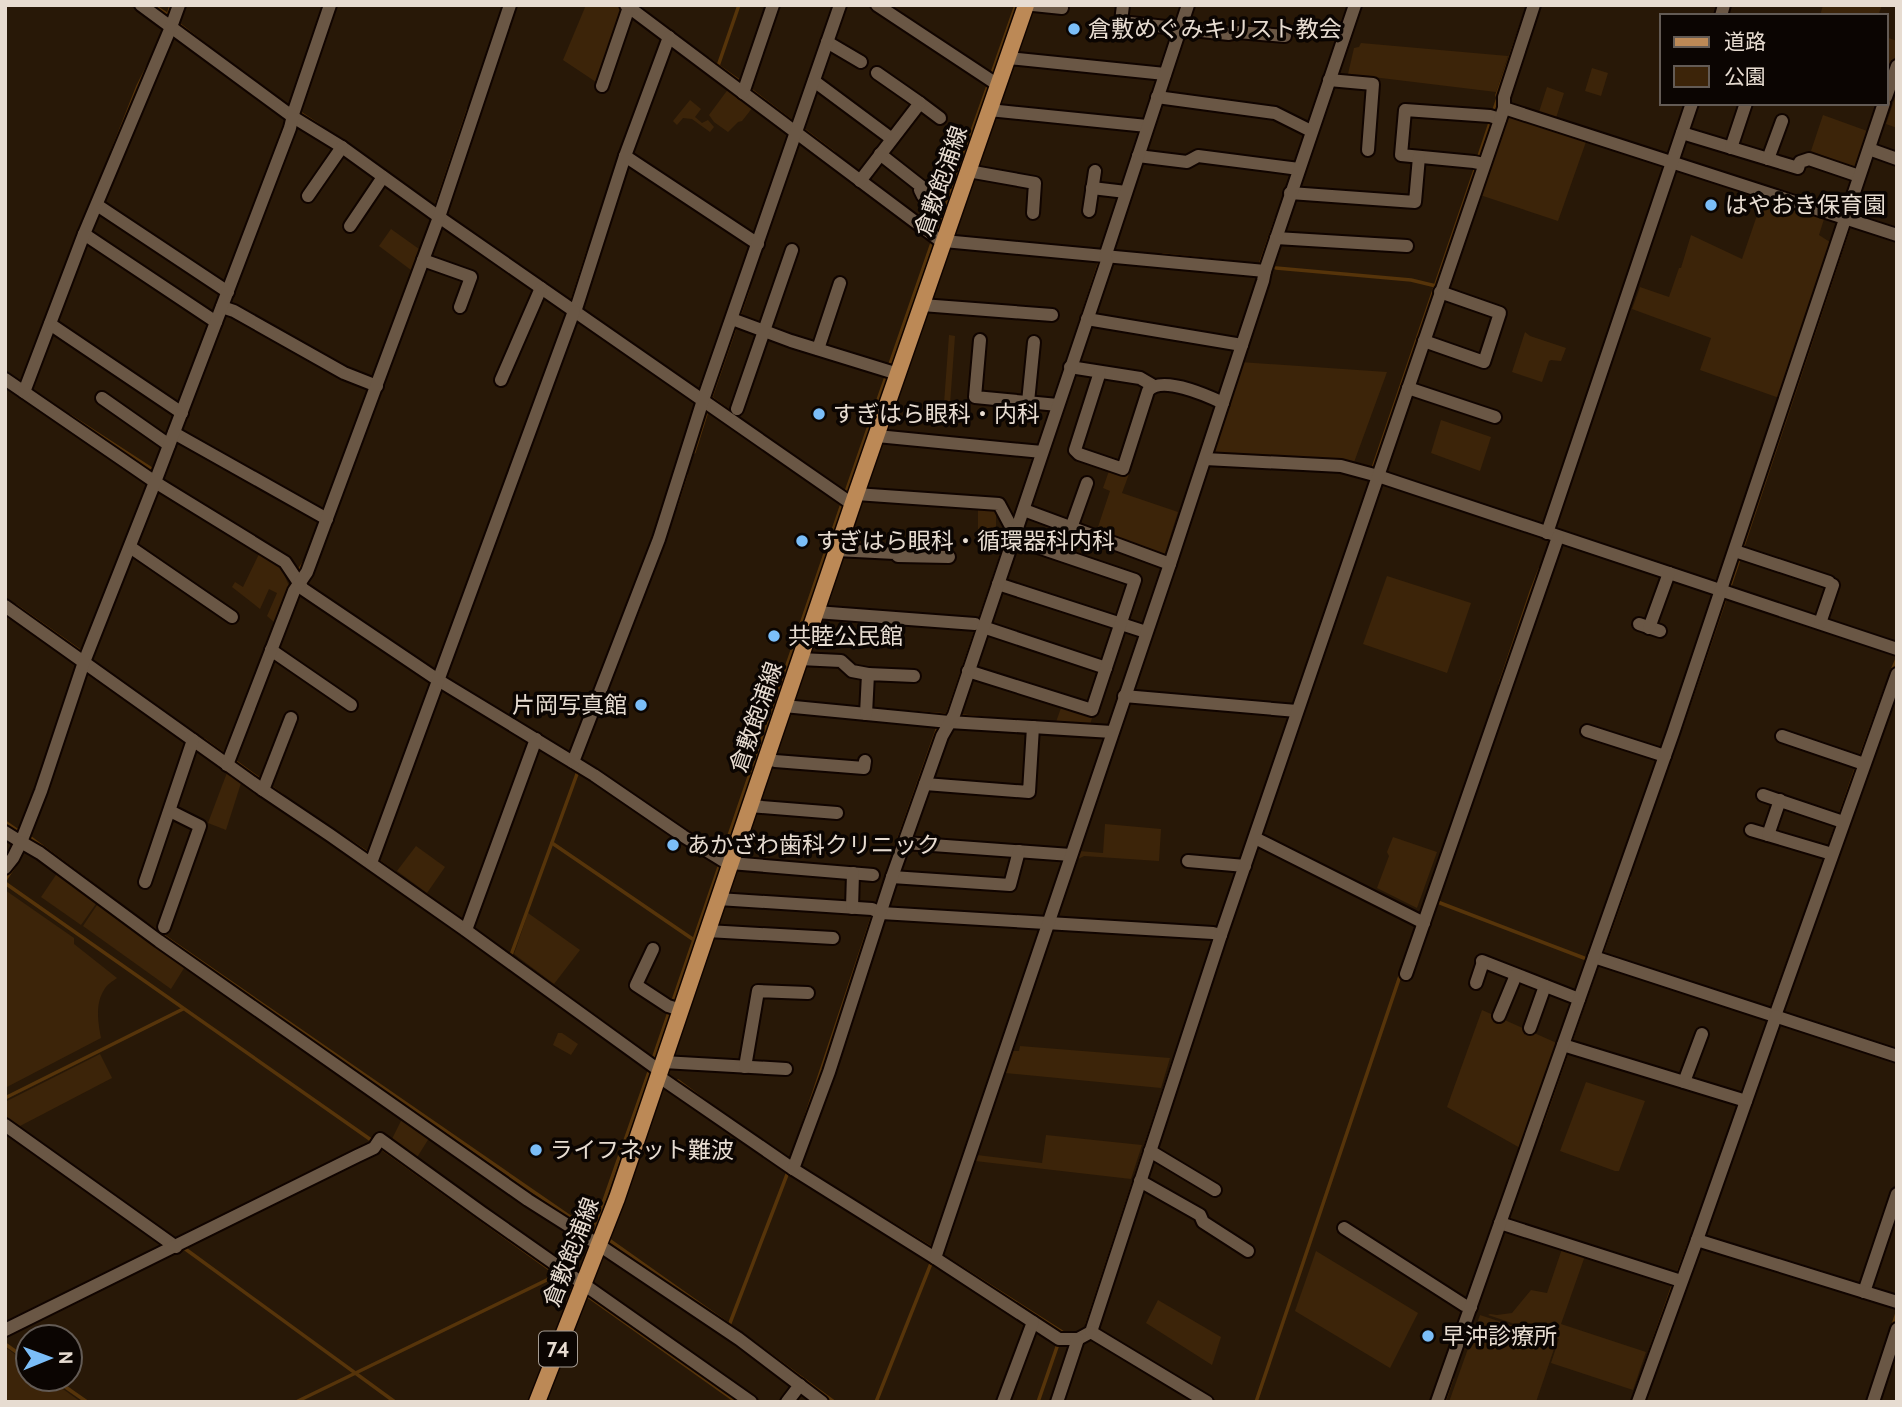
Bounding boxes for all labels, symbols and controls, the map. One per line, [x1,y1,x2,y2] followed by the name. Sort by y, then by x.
[1660,14,1888,105] legend
[1088,15,1342,43] place label: 倉敷めぐみキリスト教会
[1066,21,1082,37] marker: 倉敷めぐみキリスト教会
[1724,29,1766,54] text: 道路
[1724,64,1766,89] text: 公園
[909,122,973,240] street label: 倉敷飽浦線
[1725,191,1886,219] place label: はやおき保育園
[1703,197,1719,213] marker: はやおき保育園
[833,400,1040,428] place label: すぎはら眼科・内科
[811,406,827,422] marker: すぎはら眼科・内科
[816,527,1115,555] place label: すぎはら眼科・循環器科内科
[794,533,810,549] marker: すぎはら眼科・循環器科内科
[788,622,903,650] place label: 共睦公民館
[766,628,782,644] marker: 共睦公民館
[724,658,788,776] street label: 倉敷飽浦線
[512,691,627,719] place label: 片岡写真館
[633,697,649,713] marker: 片岡写真館
[687,831,940,859] place label: あかざわ歯科クリニック
[665,837,681,853] marker: あかざわ歯科クリニック
[550,1136,734,1164] place label: ライフネット難波
[528,1142,544,1158] marker: ライフネット難波
[537,1193,605,1311] street label: 倉敷飽浦線
[1442,1322,1557,1350] place label: 早沖診療所
[14,1323,84,1393] north arrow
[1420,1328,1436,1344] marker: 早沖診療所
[539,1332,577,1366] road number: 74
[54,1351,77,1365] text: N

